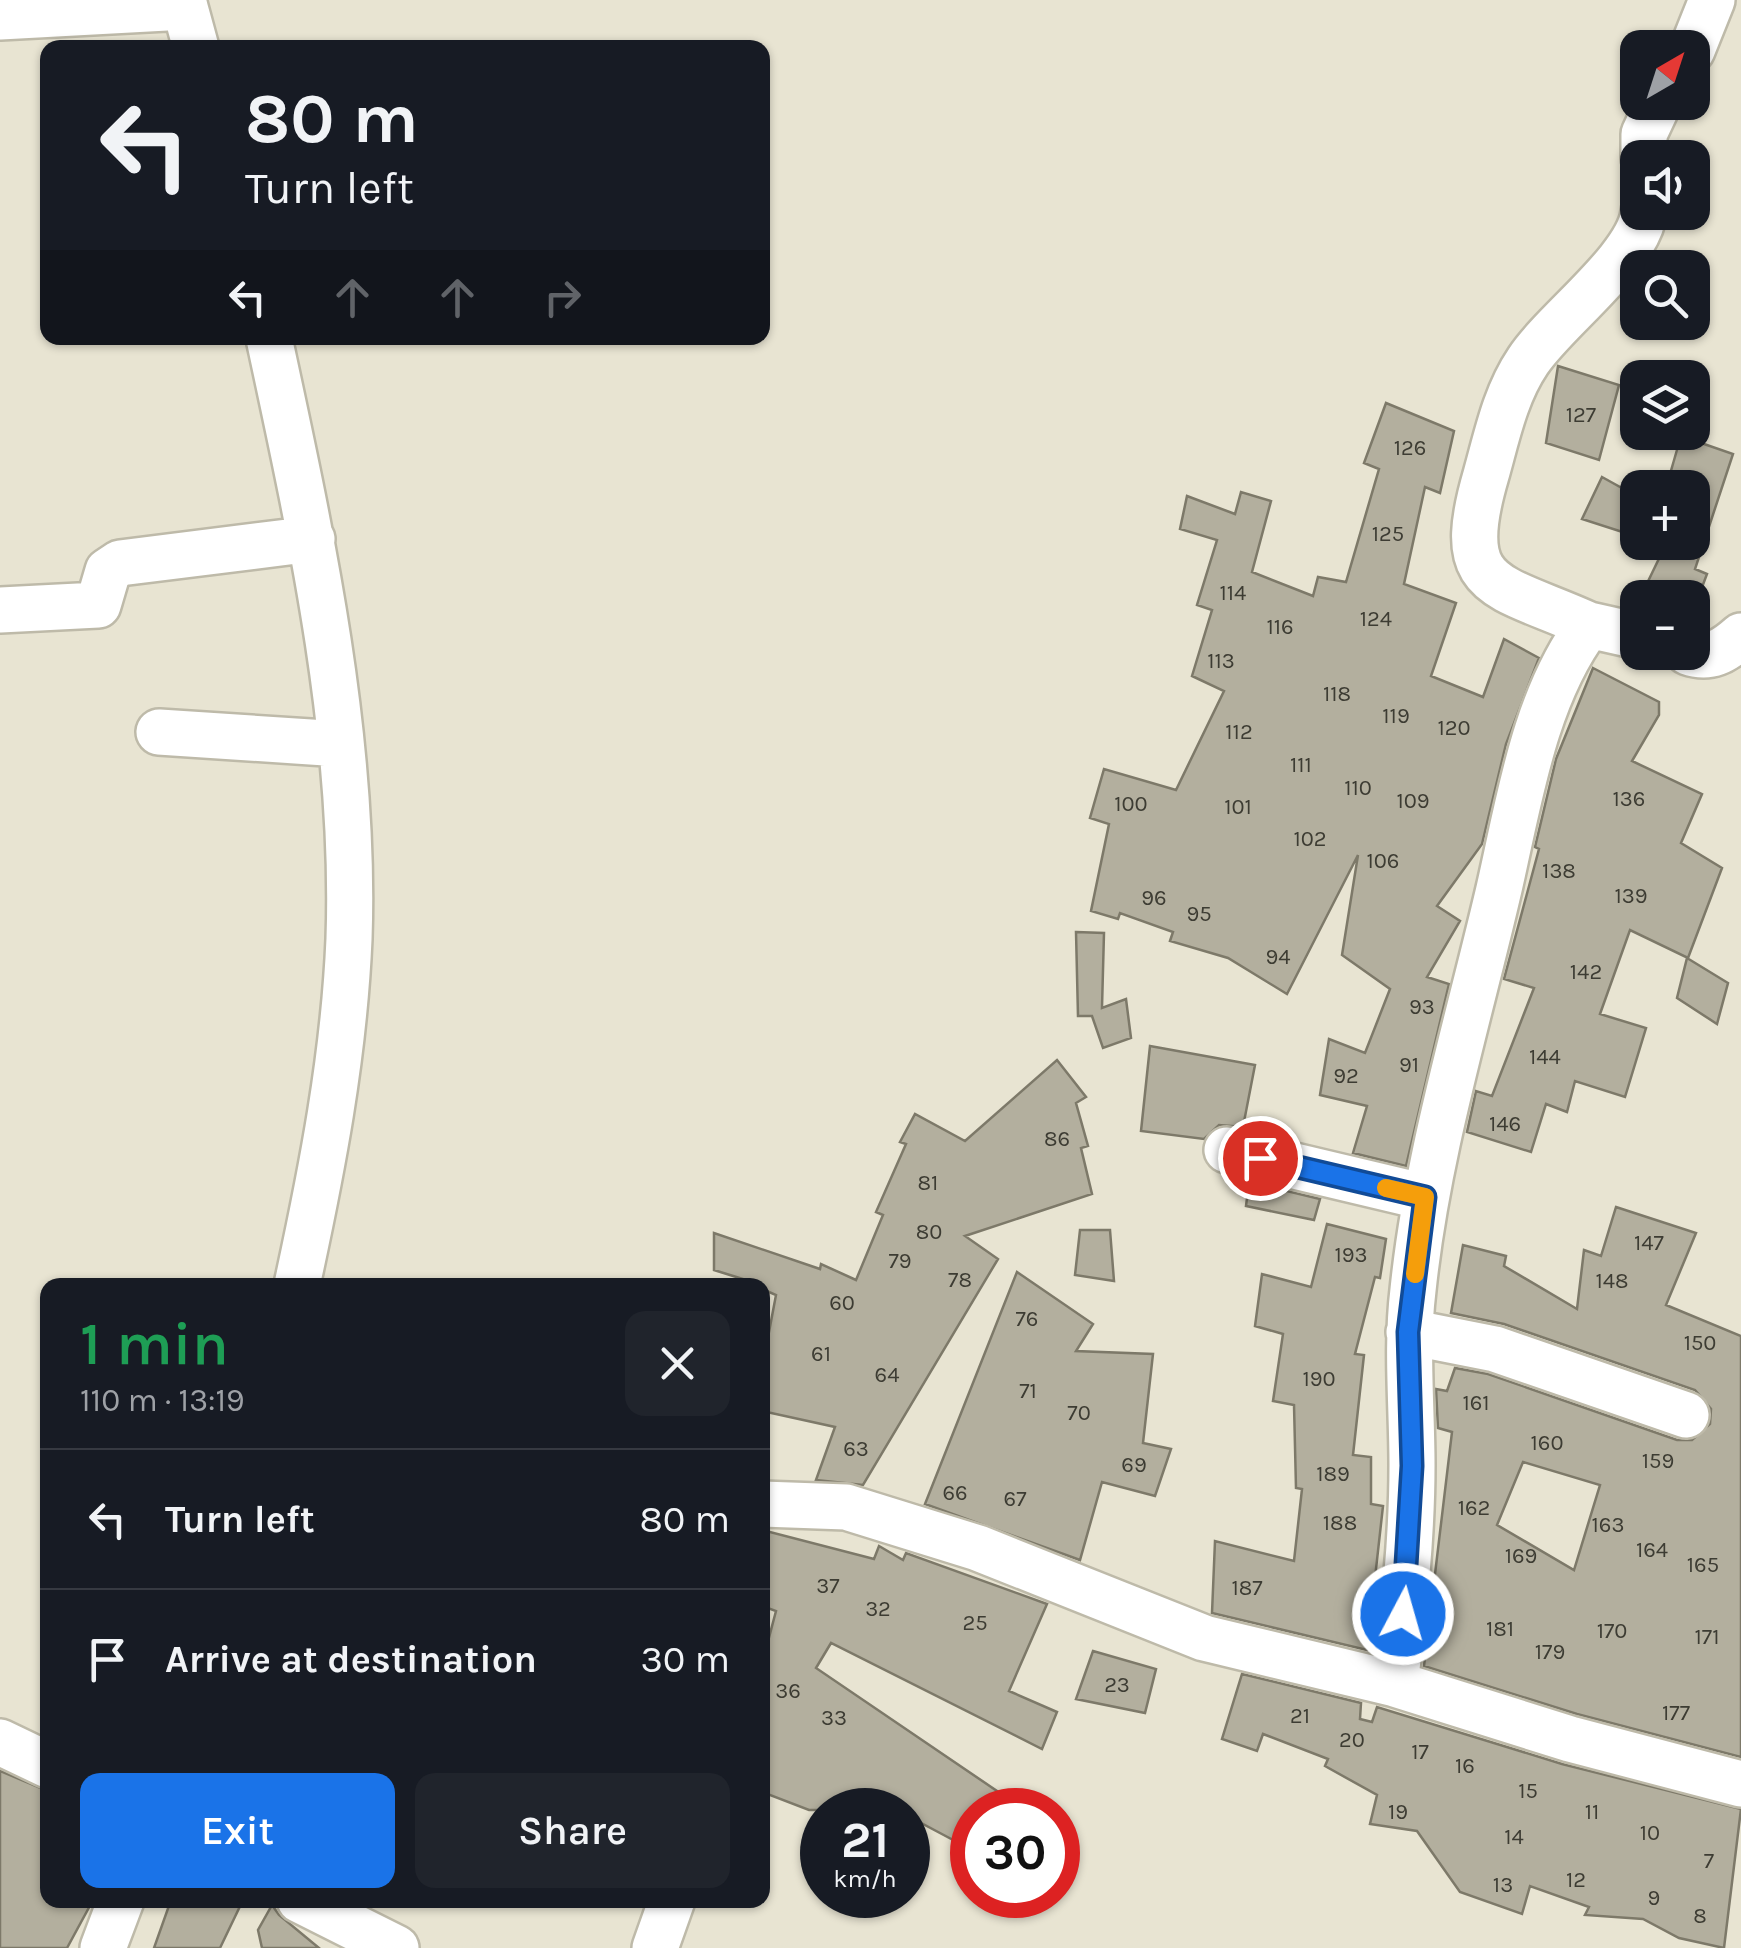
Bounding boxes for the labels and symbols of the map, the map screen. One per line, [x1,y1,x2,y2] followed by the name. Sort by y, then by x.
[1620,30,1710,120] north arrow
[1566,402,1596,428] house number: 127
[1394,435,1426,461] house number: 126
[1372,521,1404,547] house number: 125
[1220,580,1246,606] house number: 114
[1360,606,1392,632] house number: 124
[1266,614,1294,640] house number: 116
[1207,648,1235,674] house number: 113
[1323,681,1351,707] house number: 118
[1382,703,1410,729] house number: 119
[1437,715,1471,741] house number: 120
[1225,719,1253,745] house number: 112
[1290,752,1312,778] house number: 111
[1344,775,1372,801] house number: 110
[1613,786,1645,812] house number: 136
[1396,788,1430,814] house number: 109
[1114,791,1148,817] house number: 100
[1224,794,1252,820] house number: 101
[1293,826,1327,852] house number: 102
[1367,848,1399,874] house number: 106
[1542,858,1576,884] house number: 138
[1614,883,1648,909] house number: 139
[1141,885,1167,911] house number: 96
[1186,901,1212,927] house number: 95
[1265,944,1291,970] house number: 94
[1570,959,1602,985] house number: 142
[1409,994,1435,1020] house number: 93
[1529,1044,1561,1070] house number: 144
[1399,1052,1419,1078] house number: 91
[1333,1063,1359,1089] house number: 92
[1489,1111,1521,1137] house number: 146
[1218,1116,1303,1201] pin
[1044,1126,1070,1152] house number: 86
[918,1170,938,1196] house number: 81
[916,1219,942,1245] house number: 80
[1634,1230,1664,1256] house number: 147
[1334,1242,1368,1268] house number: 193
[888,1248,912,1274] house number: 79
[948,1267,972,1293] house number: 78
[1595,1268,1629,1294] house number: 148
[829,1290,855,1316] house number: 60
[1016,1306,1038,1332] house number: 76
[1684,1330,1716,1356] house number: 150
[811,1341,831,1367] house number: 61
[875,1362,899,1388] house number: 64
[1302,1366,1336,1392] house number: 190
[1019,1378,1037,1404] house number: 71
[1462,1390,1490,1416] house number: 161
[1067,1400,1091,1426] house number: 70
[1531,1430,1563,1456] house number: 160
[843,1436,869,1462] house number: 63
[1642,1448,1674,1474] house number: 159
[1121,1452,1147,1478] house number: 69
[1316,1461,1350,1487] house number: 189
[942,1480,968,1506] house number: 66
[1004,1486,1026,1512] house number: 67
[1458,1495,1490,1521] house number: 162
[1323,1510,1357,1536] house number: 188
[1592,1512,1624,1538] house number: 163
[1636,1537,1668,1563] house number: 164
[1505,1543,1537,1569] house number: 169
[1687,1552,1719,1578] house number: 165
[1351,1562,1455,1666] position arrow
[816,1573,840,1599] house number: 37
[1231,1575,1263,1601] house number: 187
[865,1596,891,1622] house number: 32
[962,1610,988,1636] house number: 25
[1486,1616,1514,1642] house number: 181
[1597,1618,1627,1644] house number: 170
[1695,1624,1719,1650] house number: 171
[1535,1639,1565,1665] house number: 179
[1104,1672,1130,1698] house number: 23
[775,1678,801,1704] house number: 36
[1662,1700,1690,1726] house number: 177
[1290,1703,1310,1729] house number: 21
[821,1705,847,1731] house number: 33
[1339,1727,1365,1753] house number: 20
[1411,1739,1429,1765] house number: 17
[1455,1753,1475,1779] house number: 16
[1518,1778,1538,1804] house number: 15
[950,1788,1080,1918] speed limit sign: 30
[1388,1799,1408,1825] house number: 19
[1585,1799,1599,1825] house number: 11
[1640,1820,1660,1846] house number: 10
[1504,1824,1524,1850] house number: 14
[1704,1848,1714,1874] house number: 7
[1566,1867,1586,1893] house number: 12
[1493,1872,1513,1898] house number: 13
[1648,1885,1660,1911] house number: 9
[1693,1903,1707,1929] house number: 8

